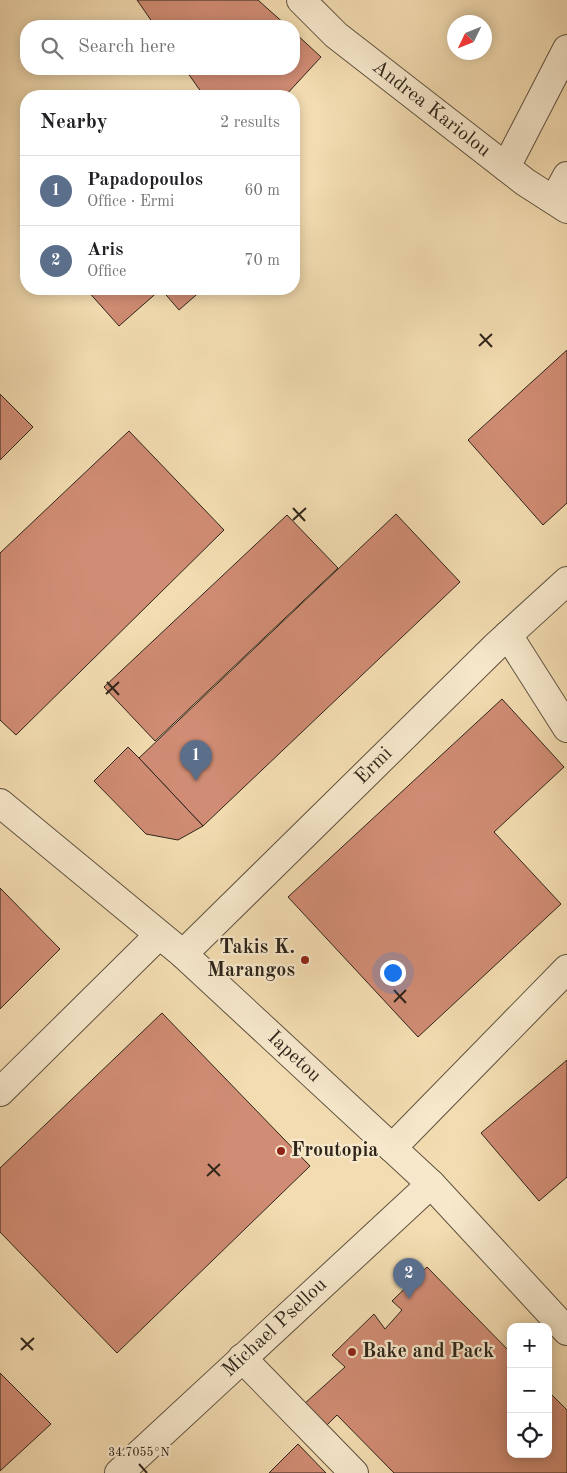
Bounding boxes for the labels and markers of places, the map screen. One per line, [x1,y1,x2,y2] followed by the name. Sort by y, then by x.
[180,740,212,781] pin: 1
[207,938,295,981] place label: Takis K. Marangos
[299,954,311,966] marker: Takis K. Marangos
[291,1141,378,1161] place label: Froutopia
[275,1145,287,1157] marker: Froutopia
[393,1258,425,1299] pin: 2
[362,1342,494,1362] place label: Bake and Pack
[346,1346,358,1358] marker: Bake and Pack

